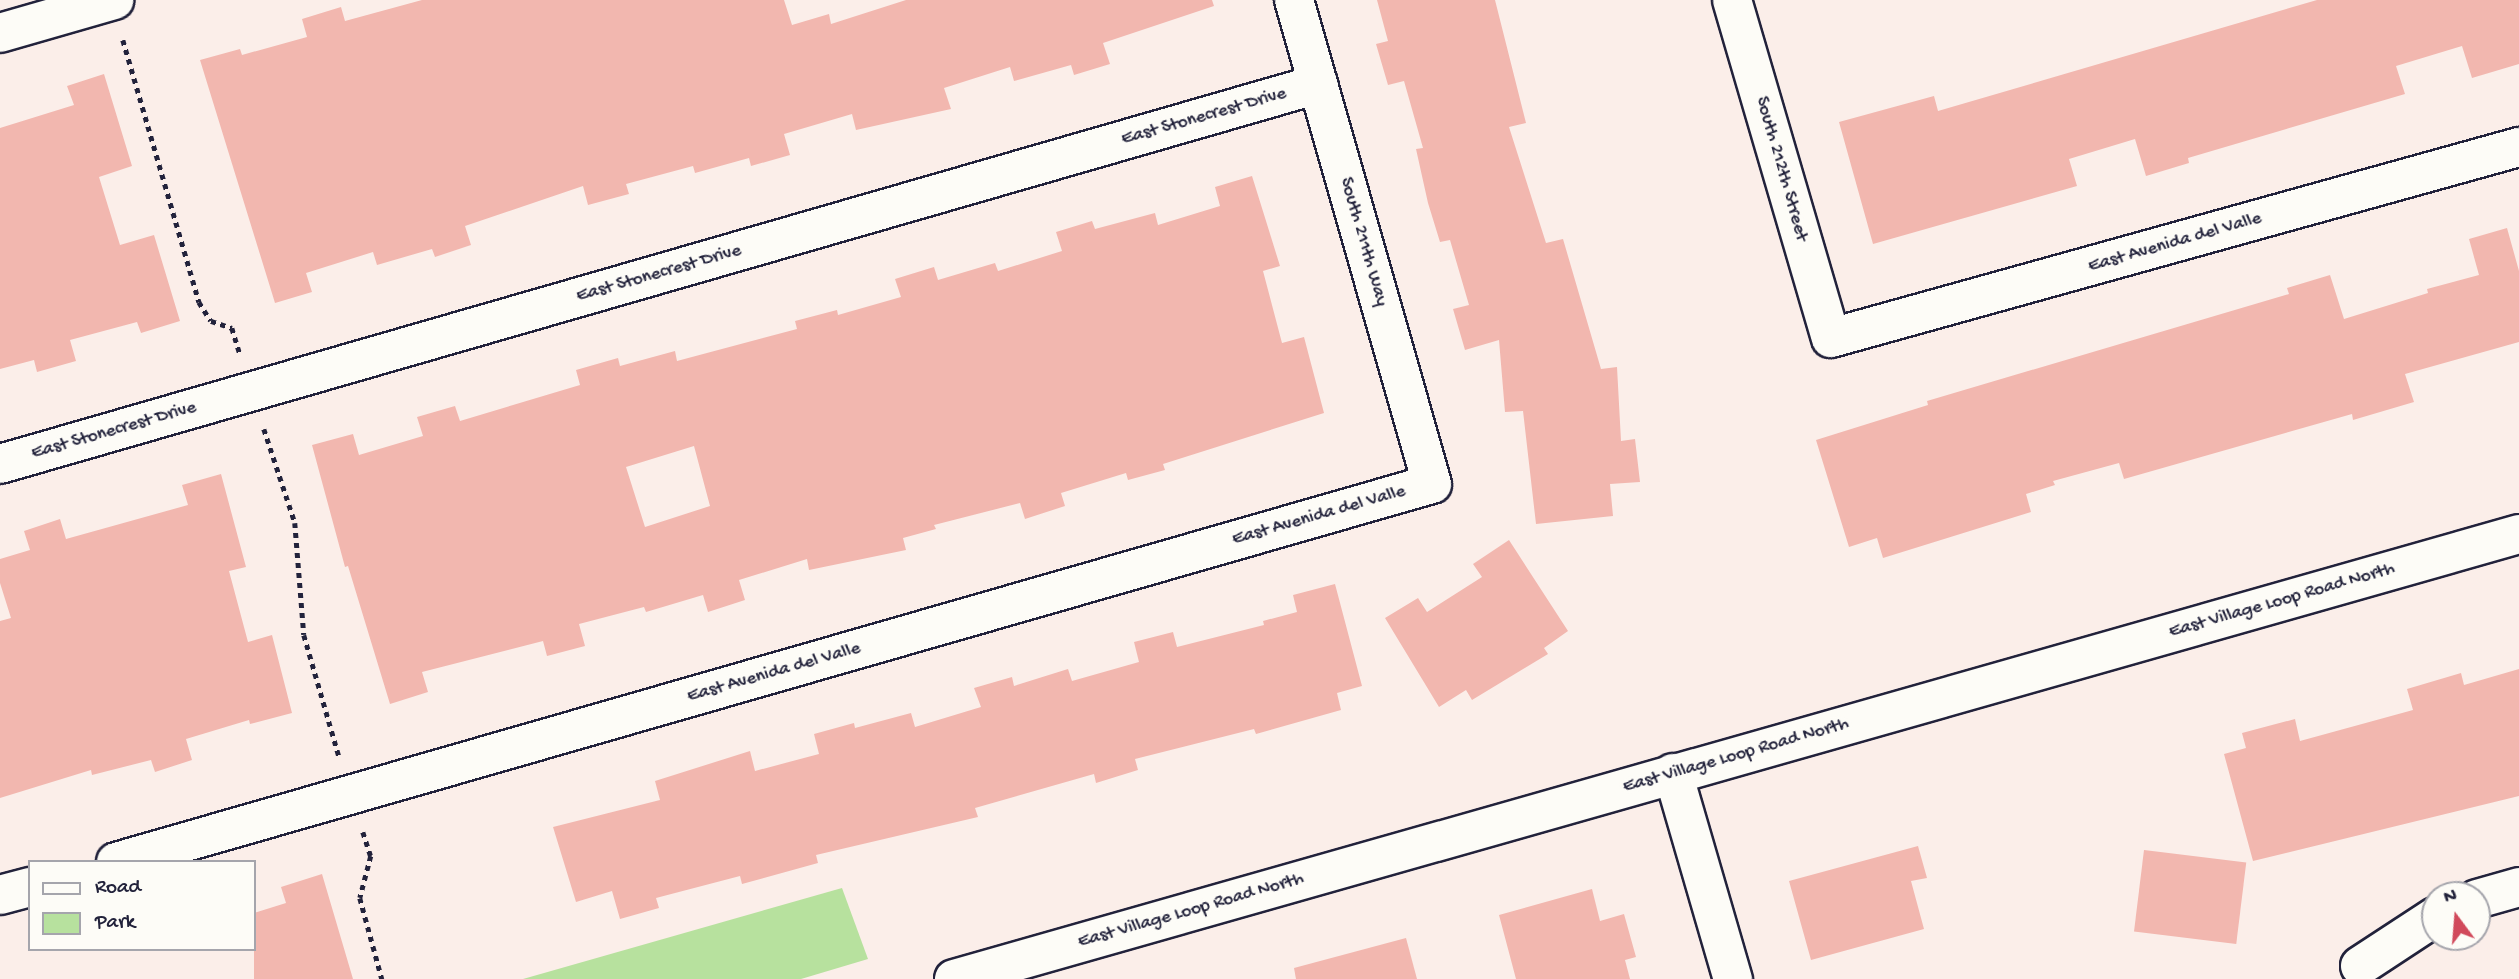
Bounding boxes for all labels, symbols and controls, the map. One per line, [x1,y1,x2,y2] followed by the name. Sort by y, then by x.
[1119,83,1289,151] street label: East Stonecrest Drive
[1749,94,1813,244] street label: South 212th Street
[1334,175,1392,309] street label: South 211th Way
[2086,207,2264,279] street label: East Avenida del Valle
[574,240,744,308] street label: East Stonecrest Drive
[29,397,199,465] street label: East Stonecrest Drive
[1230,480,1408,552] street label: East Avenida del Valle
[2166,558,2398,644] street label: East Village Loop Road North
[685,637,863,709] street label: East Avenida del Valle
[1620,713,1852,799] street label: East Village Loop Road North
[28,860,256,951] legend
[1075,868,1307,954] street label: East Village Loop Road North
[95,876,141,901] text: Road
[2421,881,2491,951] north arrow
[2441,884,2460,910] text: N
[95,911,135,936] text: Park

